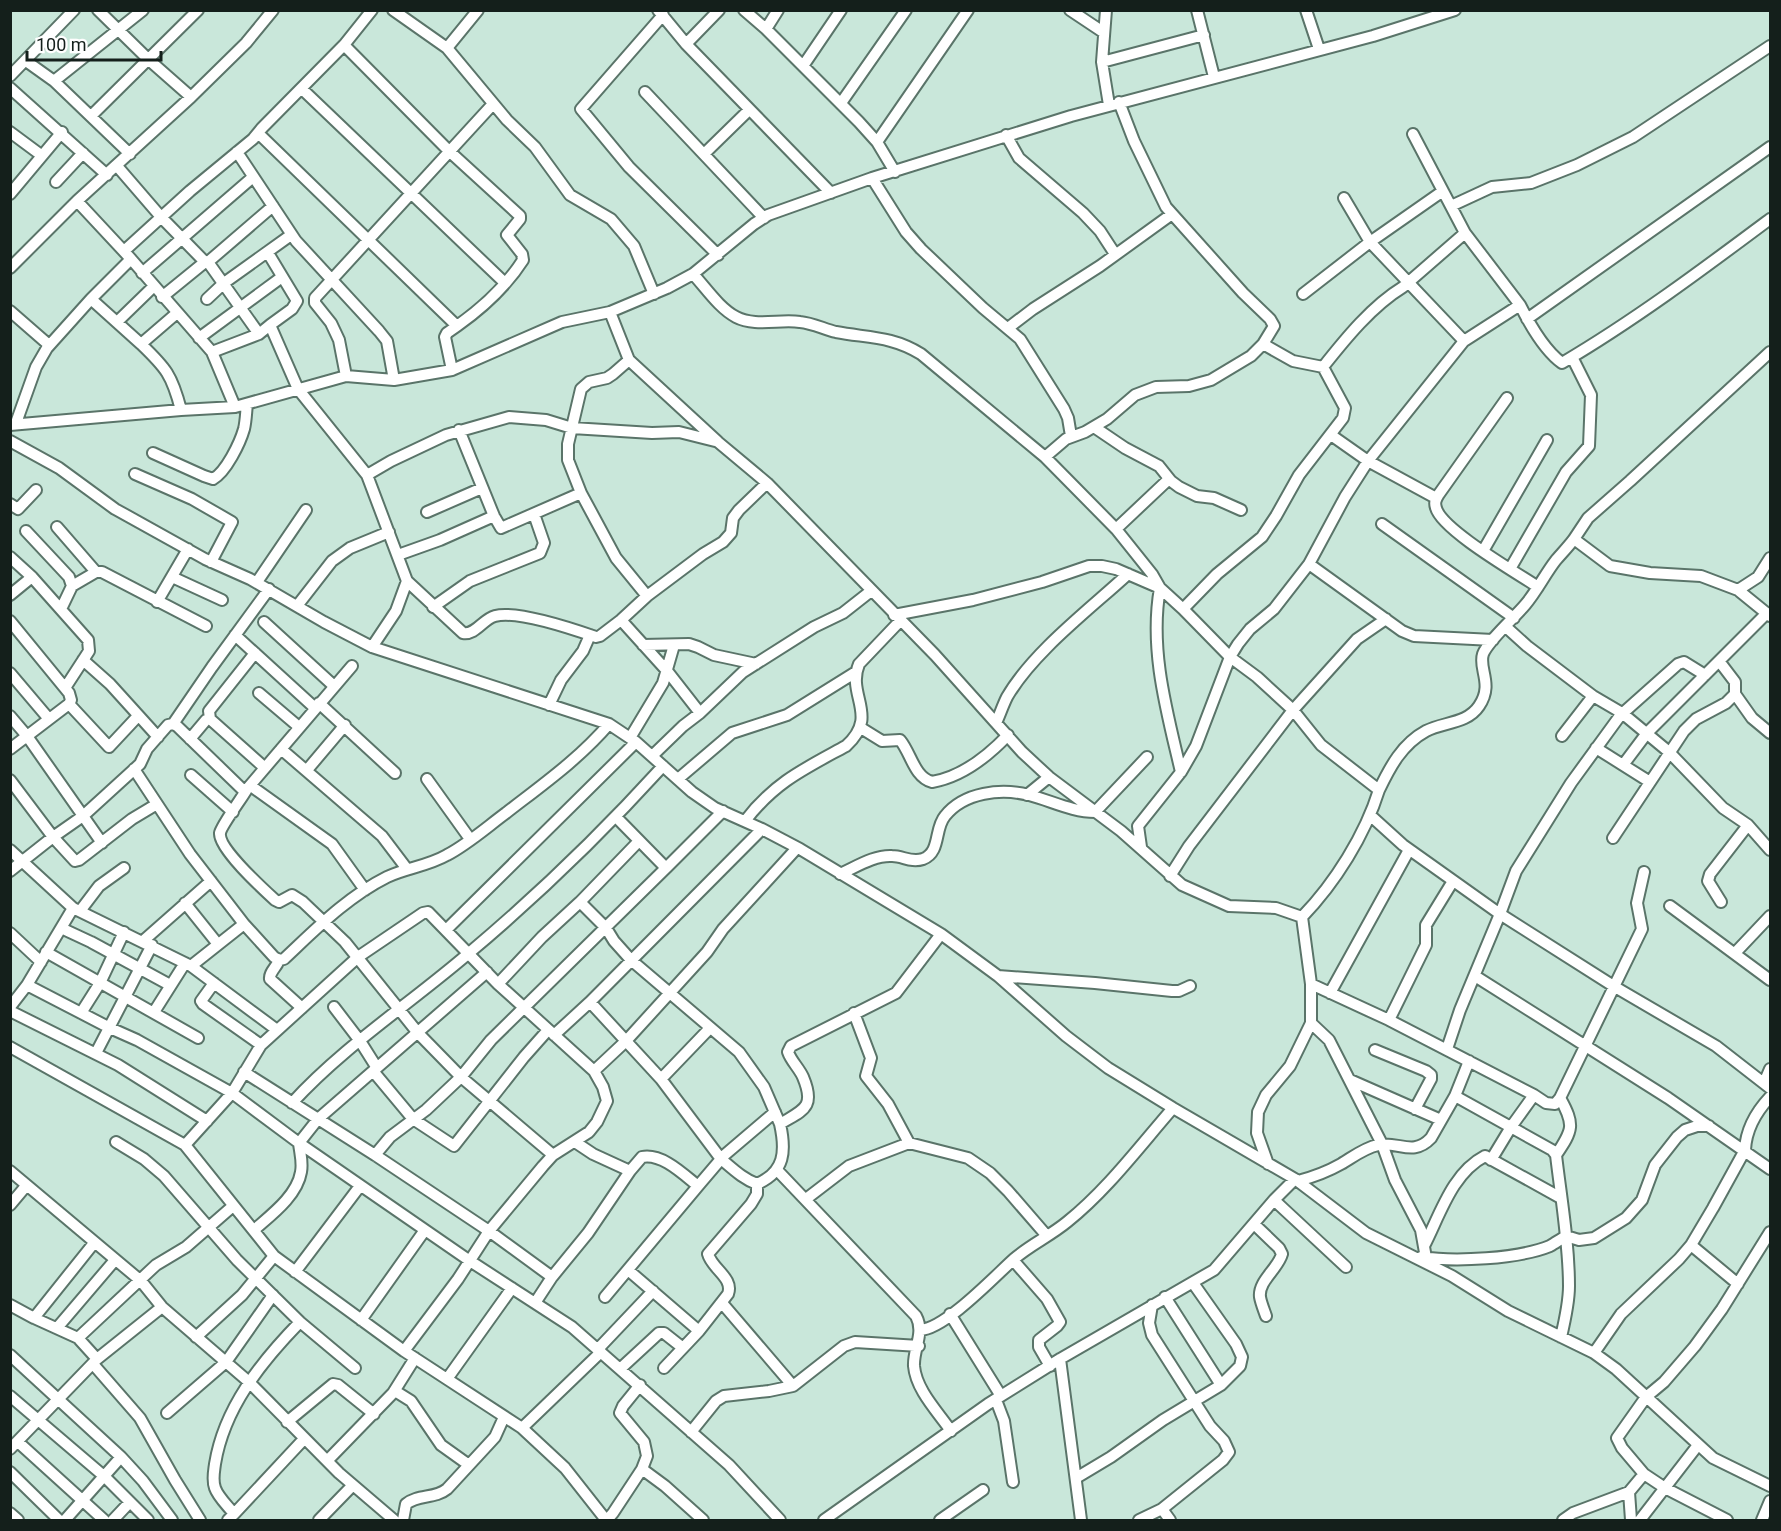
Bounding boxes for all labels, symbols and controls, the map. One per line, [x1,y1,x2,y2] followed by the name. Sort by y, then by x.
[27,24,160,62] scale bar
[36,34,87,55] text: 100 m

